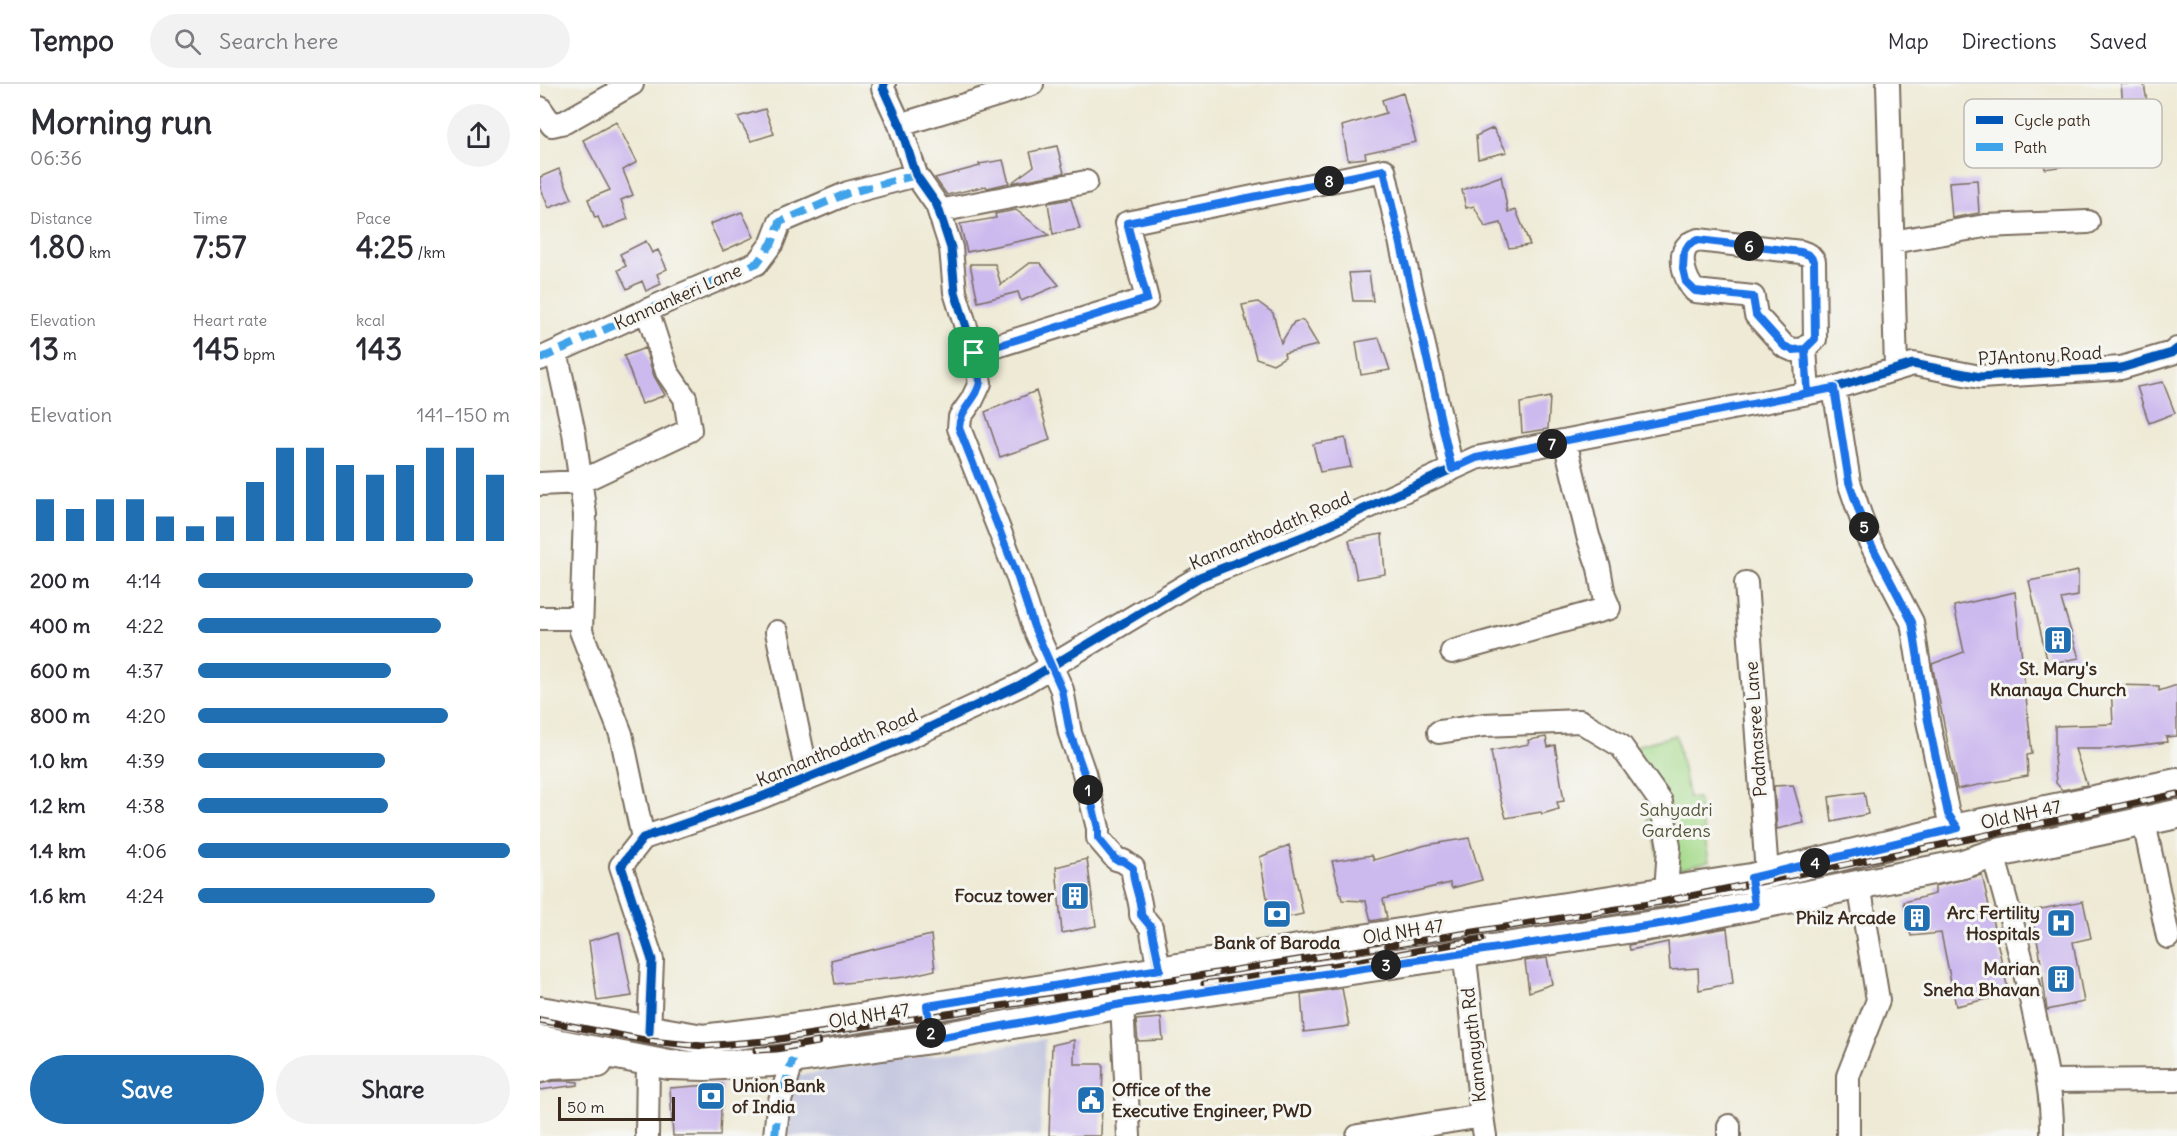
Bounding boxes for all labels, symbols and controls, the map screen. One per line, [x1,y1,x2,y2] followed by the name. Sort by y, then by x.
[150,14,570,68] search box
[30,23,114,59] text: Tempo
[171,25,204,58] icon: search
[219,27,338,55] text: Search here
[1888,28,1929,55] text: Map
[1962,28,2056,55] text: Directions
[2089,28,2147,55] text: Saved
[1964,99,2162,168] legend
[30,101,212,143] text: Morning run
[447,104,510,167] button: share
[2014,110,2090,130] text: Cycle path
[2014,137,2047,157] text: Path
[30,145,82,170] text: 06:36
[1314,166,1344,196] pin: 8
[1324,171,1334,191] text: 8
[30,208,92,228] text: Distance
[193,208,228,228] text: Time
[356,208,391,228] text: Pace
[30,228,85,266] text: 1.80
[193,228,246,266] text: 7:57
[356,228,414,266] text: 4:25
[1734,231,1764,261] pin: 6
[1744,236,1754,256] text: 6
[85,242,111,262] text: km
[414,242,446,262] text: /km
[610,258,745,335] street label: Kannankeri Lane
[30,310,96,330] text: Elevation
[193,310,267,330] text: Heart rate
[356,310,385,330] text: kcal
[948,327,999,378] pin
[30,330,59,368] text: 13
[193,330,240,368] text: 145
[356,330,402,368] text: 143
[957,336,990,369] icon: arrive
[1977,341,2103,370] street label: PJAntony Road
[59,344,77,364] text: m
[240,344,275,364] text: bpm
[30,402,112,427] text: Elevation
[417,402,510,427] text: 141–150 m
[1537,429,1567,459] pin: 7
[1548,434,1556,454] text: 7
[1186,486,1354,575] street label: Kannanthodath Road
[1849,512,1879,542] pin: 5
[1859,517,1869,537] text: 5
[30,568,90,593] text: 200 m
[126,568,162,593] text: 4:14
[30,613,90,638] text: 400 m
[126,613,164,638] text: 4:22
[2042,624,2074,656] building icon: St. Mary's Knanaya Church
[1990,657,2127,701] place label: St. Mary's Knanaya Church
[30,658,90,683] text: 600 m
[126,658,163,683] text: 4:37
[1739,660,1772,798] street label: Padmasree Lane
[30,703,90,728] text: 800 m
[126,703,166,728] text: 4:20
[753,703,921,792] street label: Kannanthodath Road
[30,748,88,773] text: 1.0 km
[126,748,165,773] text: 4:39
[1073,775,1103,805] pin: 1
[1085,780,1091,800] text: 1
[30,793,86,818] text: 1.2 km
[126,793,165,818] text: 4:38
[1979,795,2063,834] street label: Old NH 47
[1640,798,1712,842] park label: Sahyadri Gardens
[30,838,86,863] text: 1.4 km
[126,838,167,863] text: 4:06
[1800,848,1830,878] pin: 4
[1810,853,1820,873] text: 4
[1059,880,1091,912] building icon: Focuz tower
[30,883,86,908] text: 1.6 km
[126,883,164,908] text: 4:24
[955,884,1055,907] place label: Focuz tower
[1261,898,1293,930] bank icon: Bank of Baroda
[1947,901,2040,945] place label: Arc Fertility Hospitals
[1901,902,1933,934] building icon: Philz Arcade
[1796,906,1896,929] place label: Philz Arcade
[2045,907,2077,939] hospital icon: Arc Fertility Hospitals
[1361,914,1445,949] street label: Old NH 47
[1214,931,1340,954] place label: Bank of Baroda
[1371,950,1401,980] pin: 3
[1381,955,1391,975] text: 3
[1923,957,2041,1001] place label: Marian Sneha Bhavan
[2045,963,2077,995] building icon: Marian Sneha Bhavan
[1456,986,1491,1104] street label: Kannayath Rd
[827,998,911,1033] street label: Old NH 47
[916,1018,946,1048] pin: 2
[927,1023,935,1043] text: 2
[30,1055,264,1124] button: Save
[276,1055,510,1124] button: Share
[732,1074,825,1118] place label: Union Bank of India
[1112,1078,1312,1122] place label: Office of the Executive Engineer, PWD
[695,1080,727,1112] bank icon: Union Bank of India
[1075,1084,1107,1116] public building icon: Office of the Executive Engineer, PWD
[558,1094,675,1122] scale bar
[567,1097,605,1117] text: 50 m

